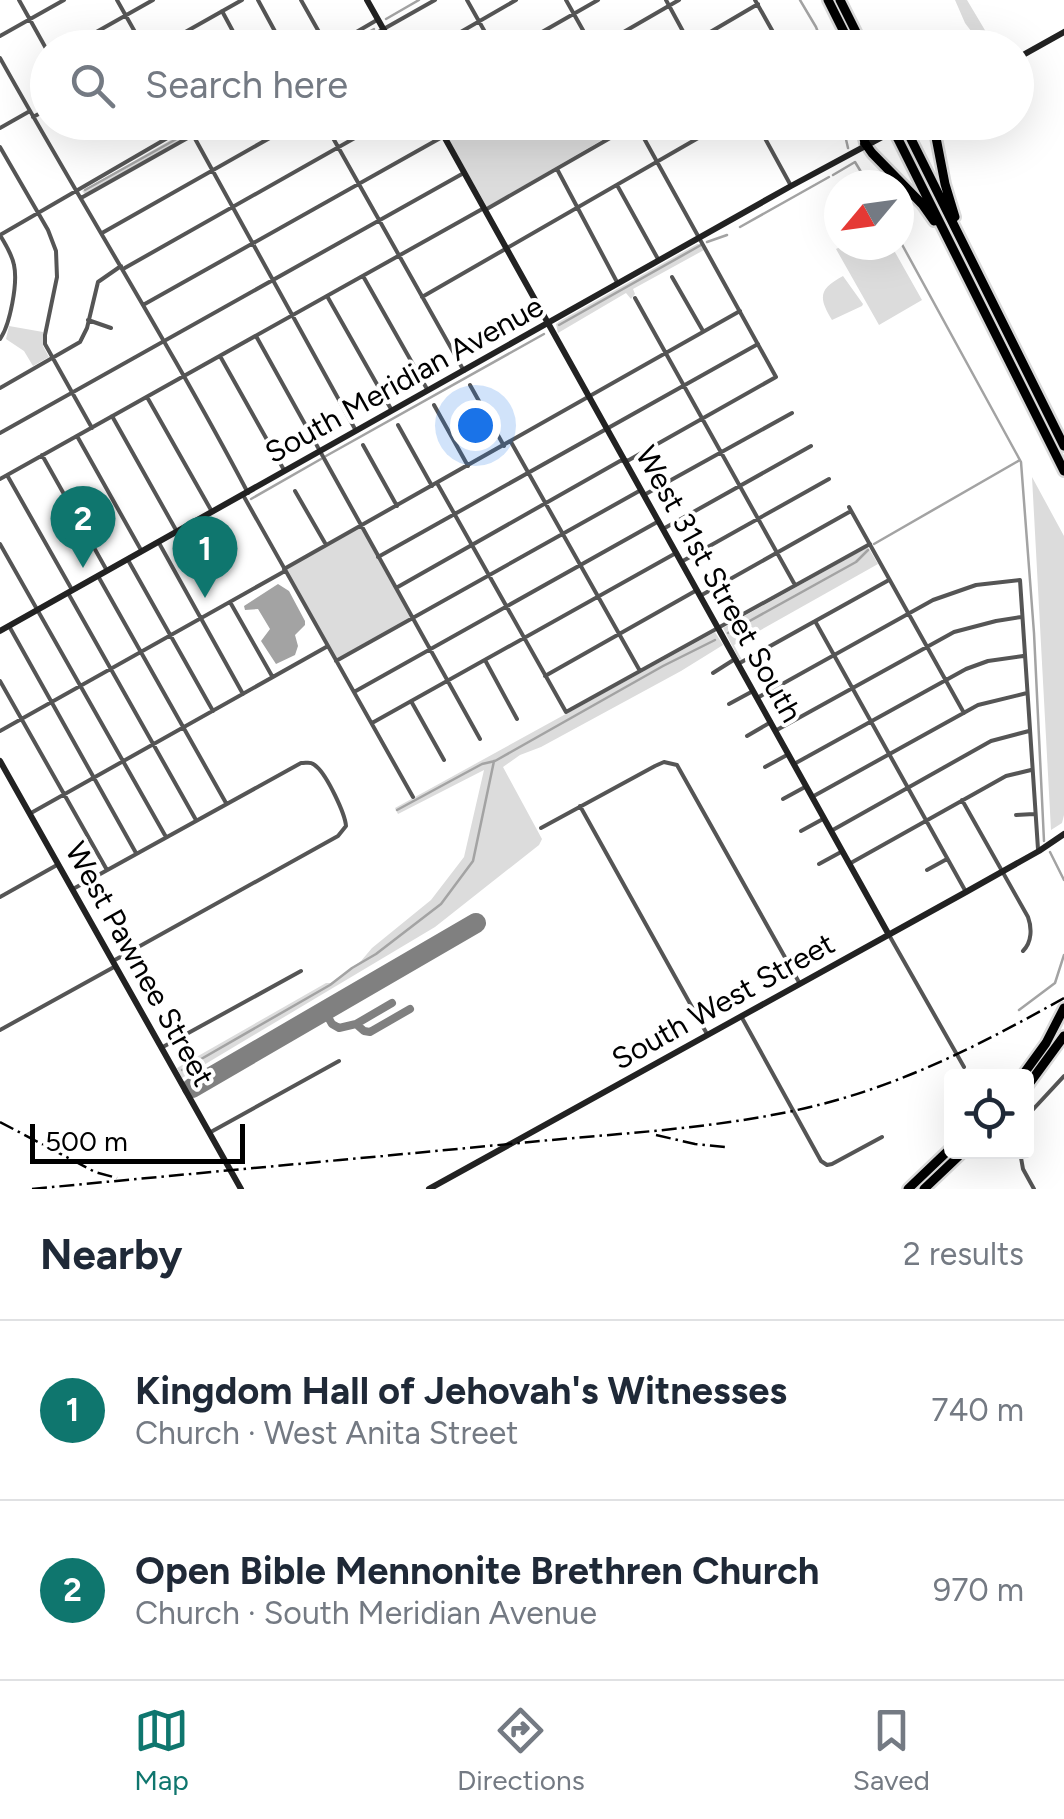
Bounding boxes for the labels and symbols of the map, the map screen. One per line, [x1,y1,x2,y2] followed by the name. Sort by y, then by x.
[824,170,914,260] north arrow
[258,287,550,471] street label: South Meridian Avenue
[450,400,501,451] your location
[628,439,810,729] street label: West 31st Street South
[51,486,116,568] pin: 2
[172,516,238,598] pin: 1
[58,836,222,1092] street label: West Pawnee Street
[605,925,841,1077] street label: South West Street
[30,1119,245,1164] scale bar

